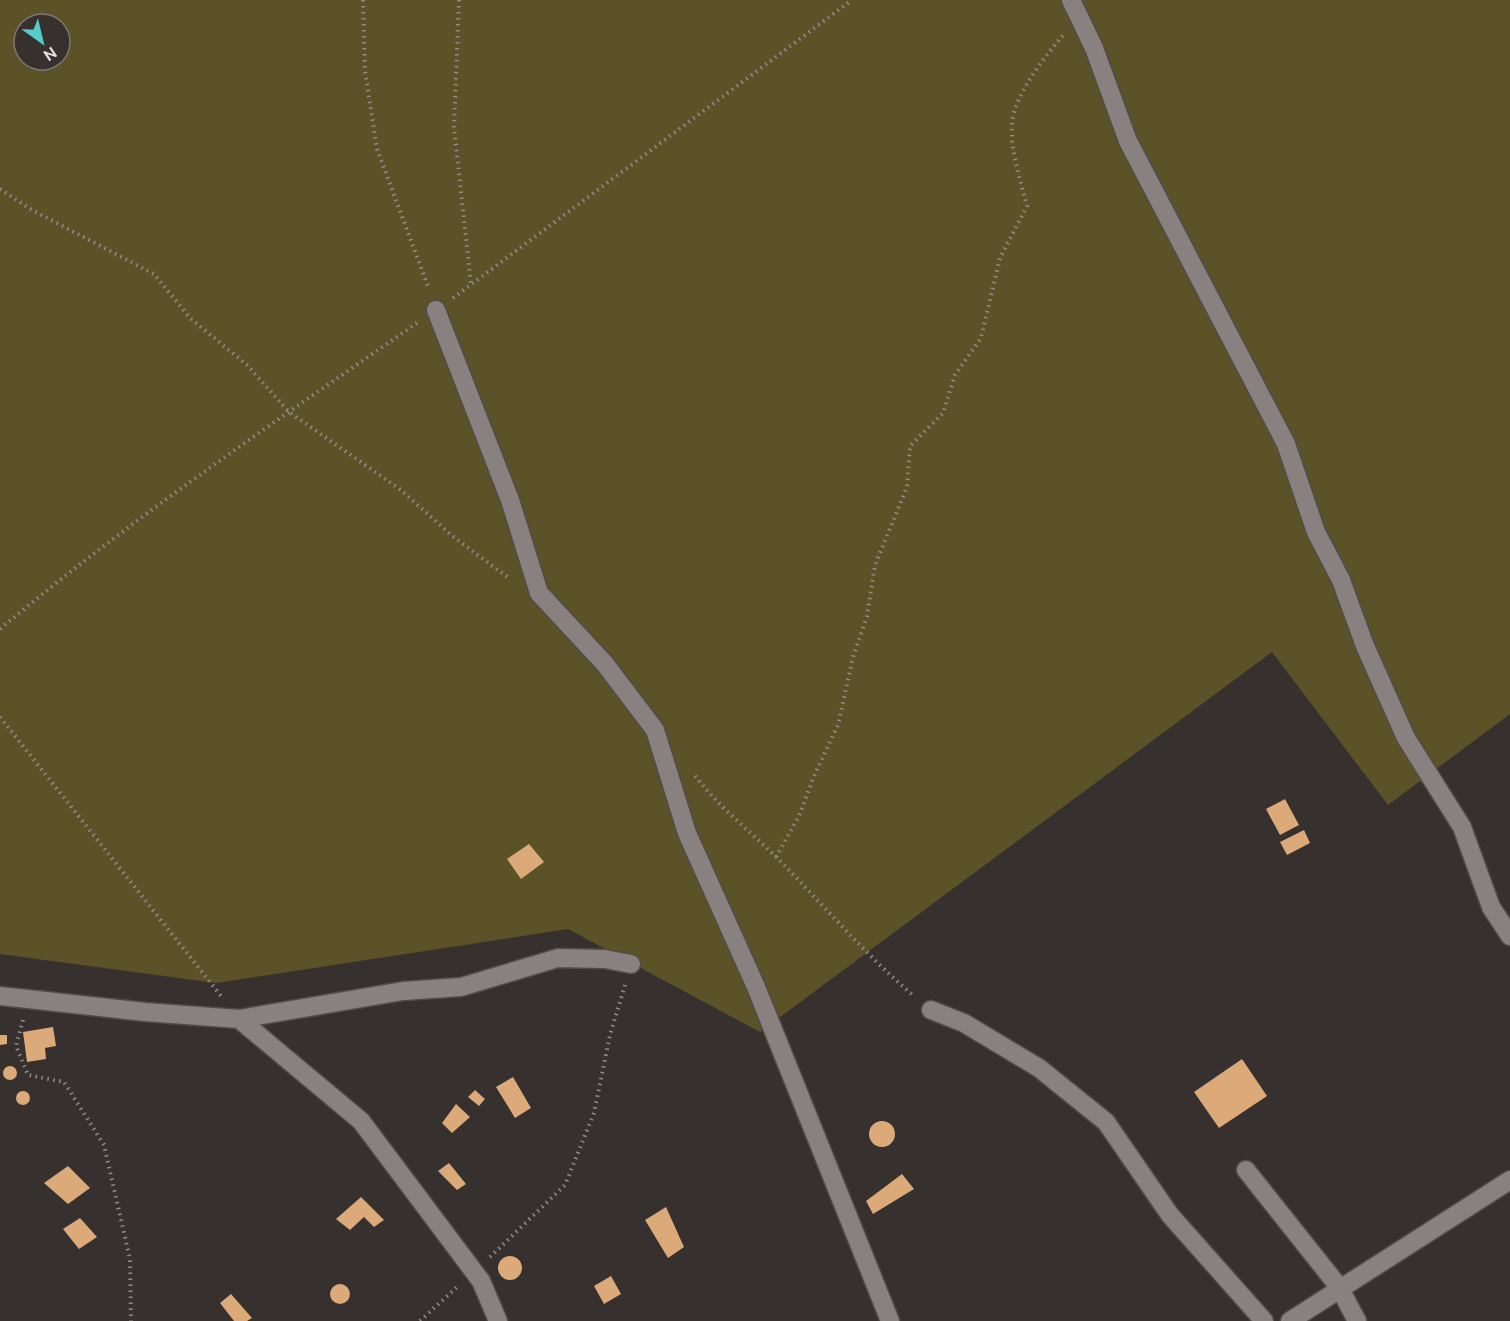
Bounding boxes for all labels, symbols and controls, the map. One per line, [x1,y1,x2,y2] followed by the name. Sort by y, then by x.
[12,12,72,72] north arrow
[40,44,60,65] text: N

